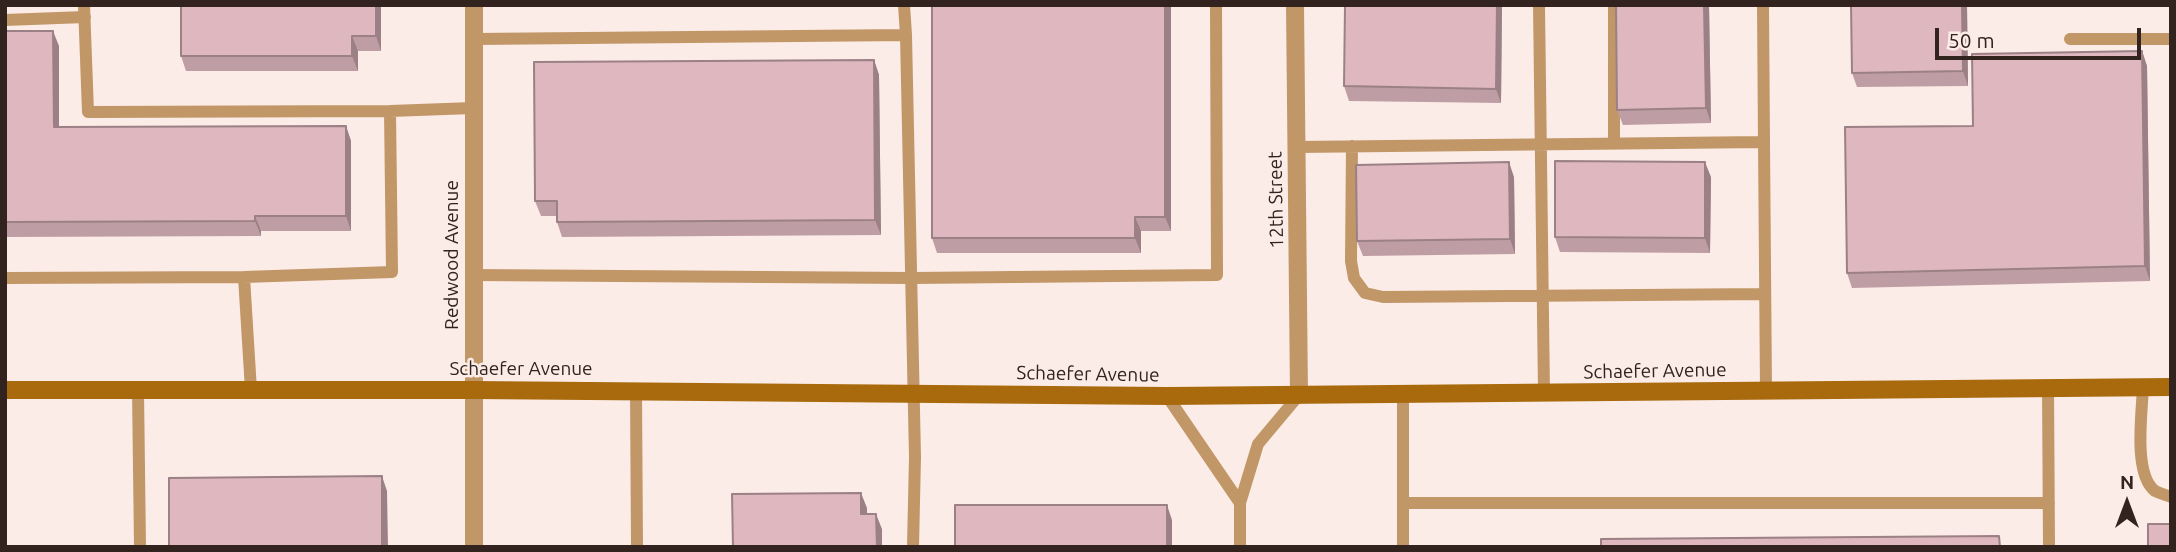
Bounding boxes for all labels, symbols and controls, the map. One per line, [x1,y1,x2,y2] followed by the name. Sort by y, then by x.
[1938,14,2144,58] scale bar
[1948,28,1995,52] text: 50 m
[1264,151,1288,249] street label: 12th Street
[441,180,463,330] street label: Redwood Avenue
[449,358,593,380] street label: Schaefer Avenue
[1583,358,1727,384] street label: Schaefer Avenue
[1016,361,1160,387] street label: Schaefer Avenue
[2092,468,2162,538] north arrow
[2120,471,2134,493] text: N

